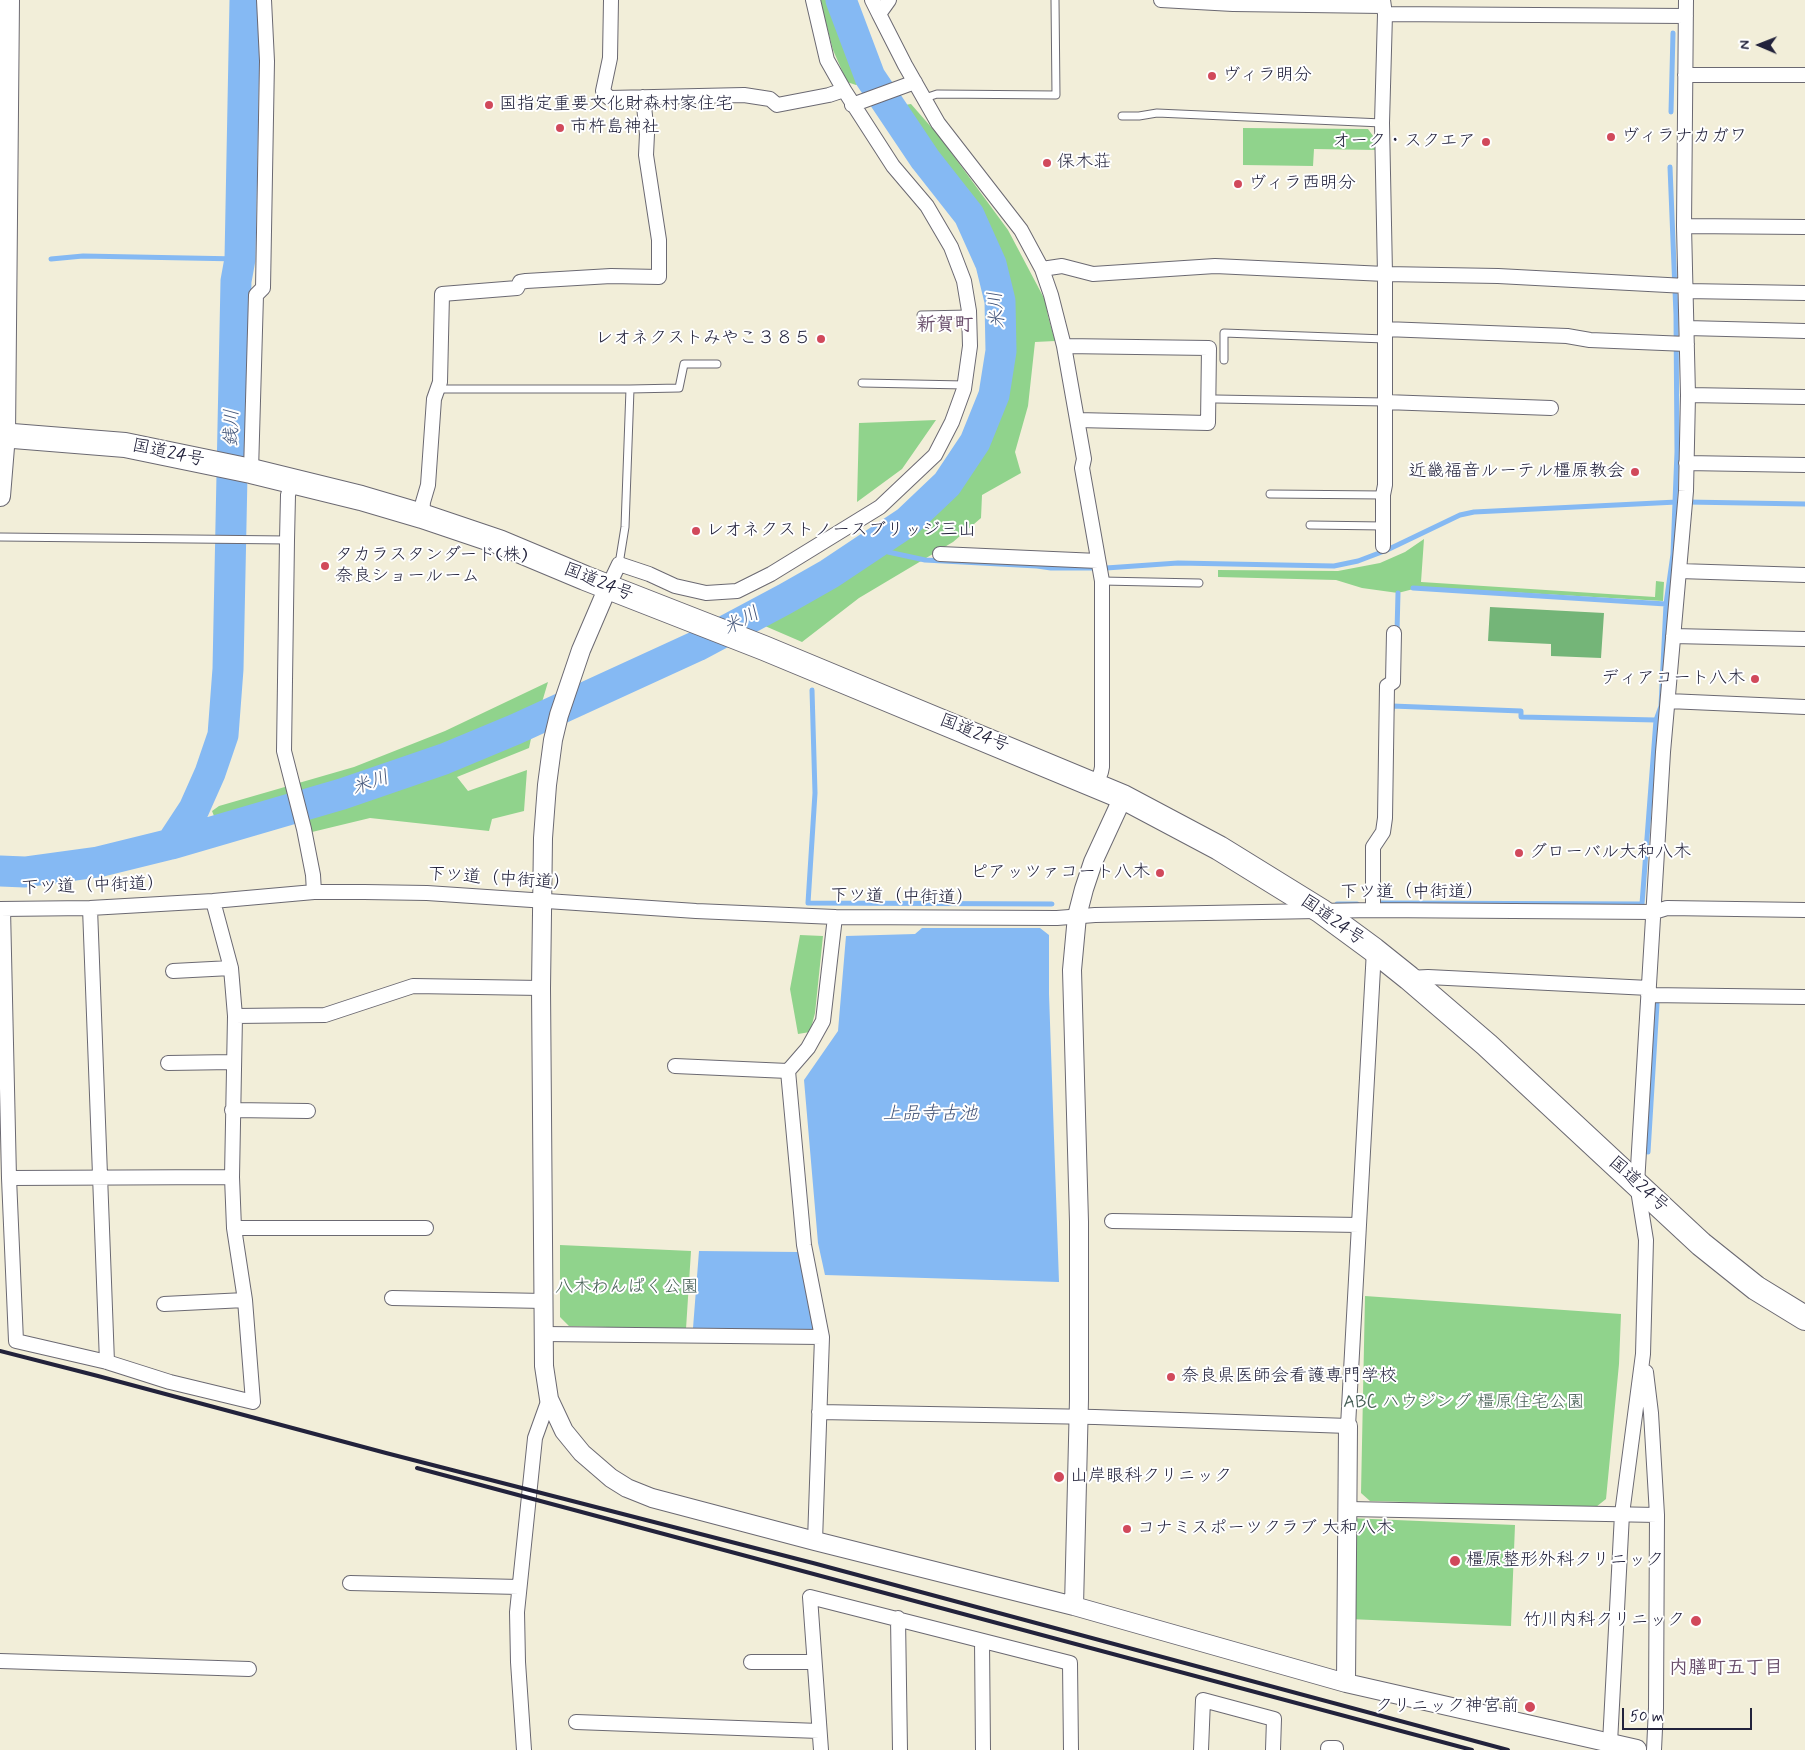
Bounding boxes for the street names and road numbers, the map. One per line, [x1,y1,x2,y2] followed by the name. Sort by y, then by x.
[130,436,206,472] street label: 国道24号
[560,559,636,607] street label: 国道24号
[936,710,1012,758] street label: 国道24号
[426,864,572,896] street label: 下ツ道（中街道）
[21,874,165,900] street label: 下ツ道（中街道）
[1340,882,1484,904] street label: 下ツ道（中街道）
[830,886,974,910] street label: 下ツ道（中街道）
[1296,891,1368,951] street label: 国道24号
[1603,1152,1673,1218] street label: 国道24号

